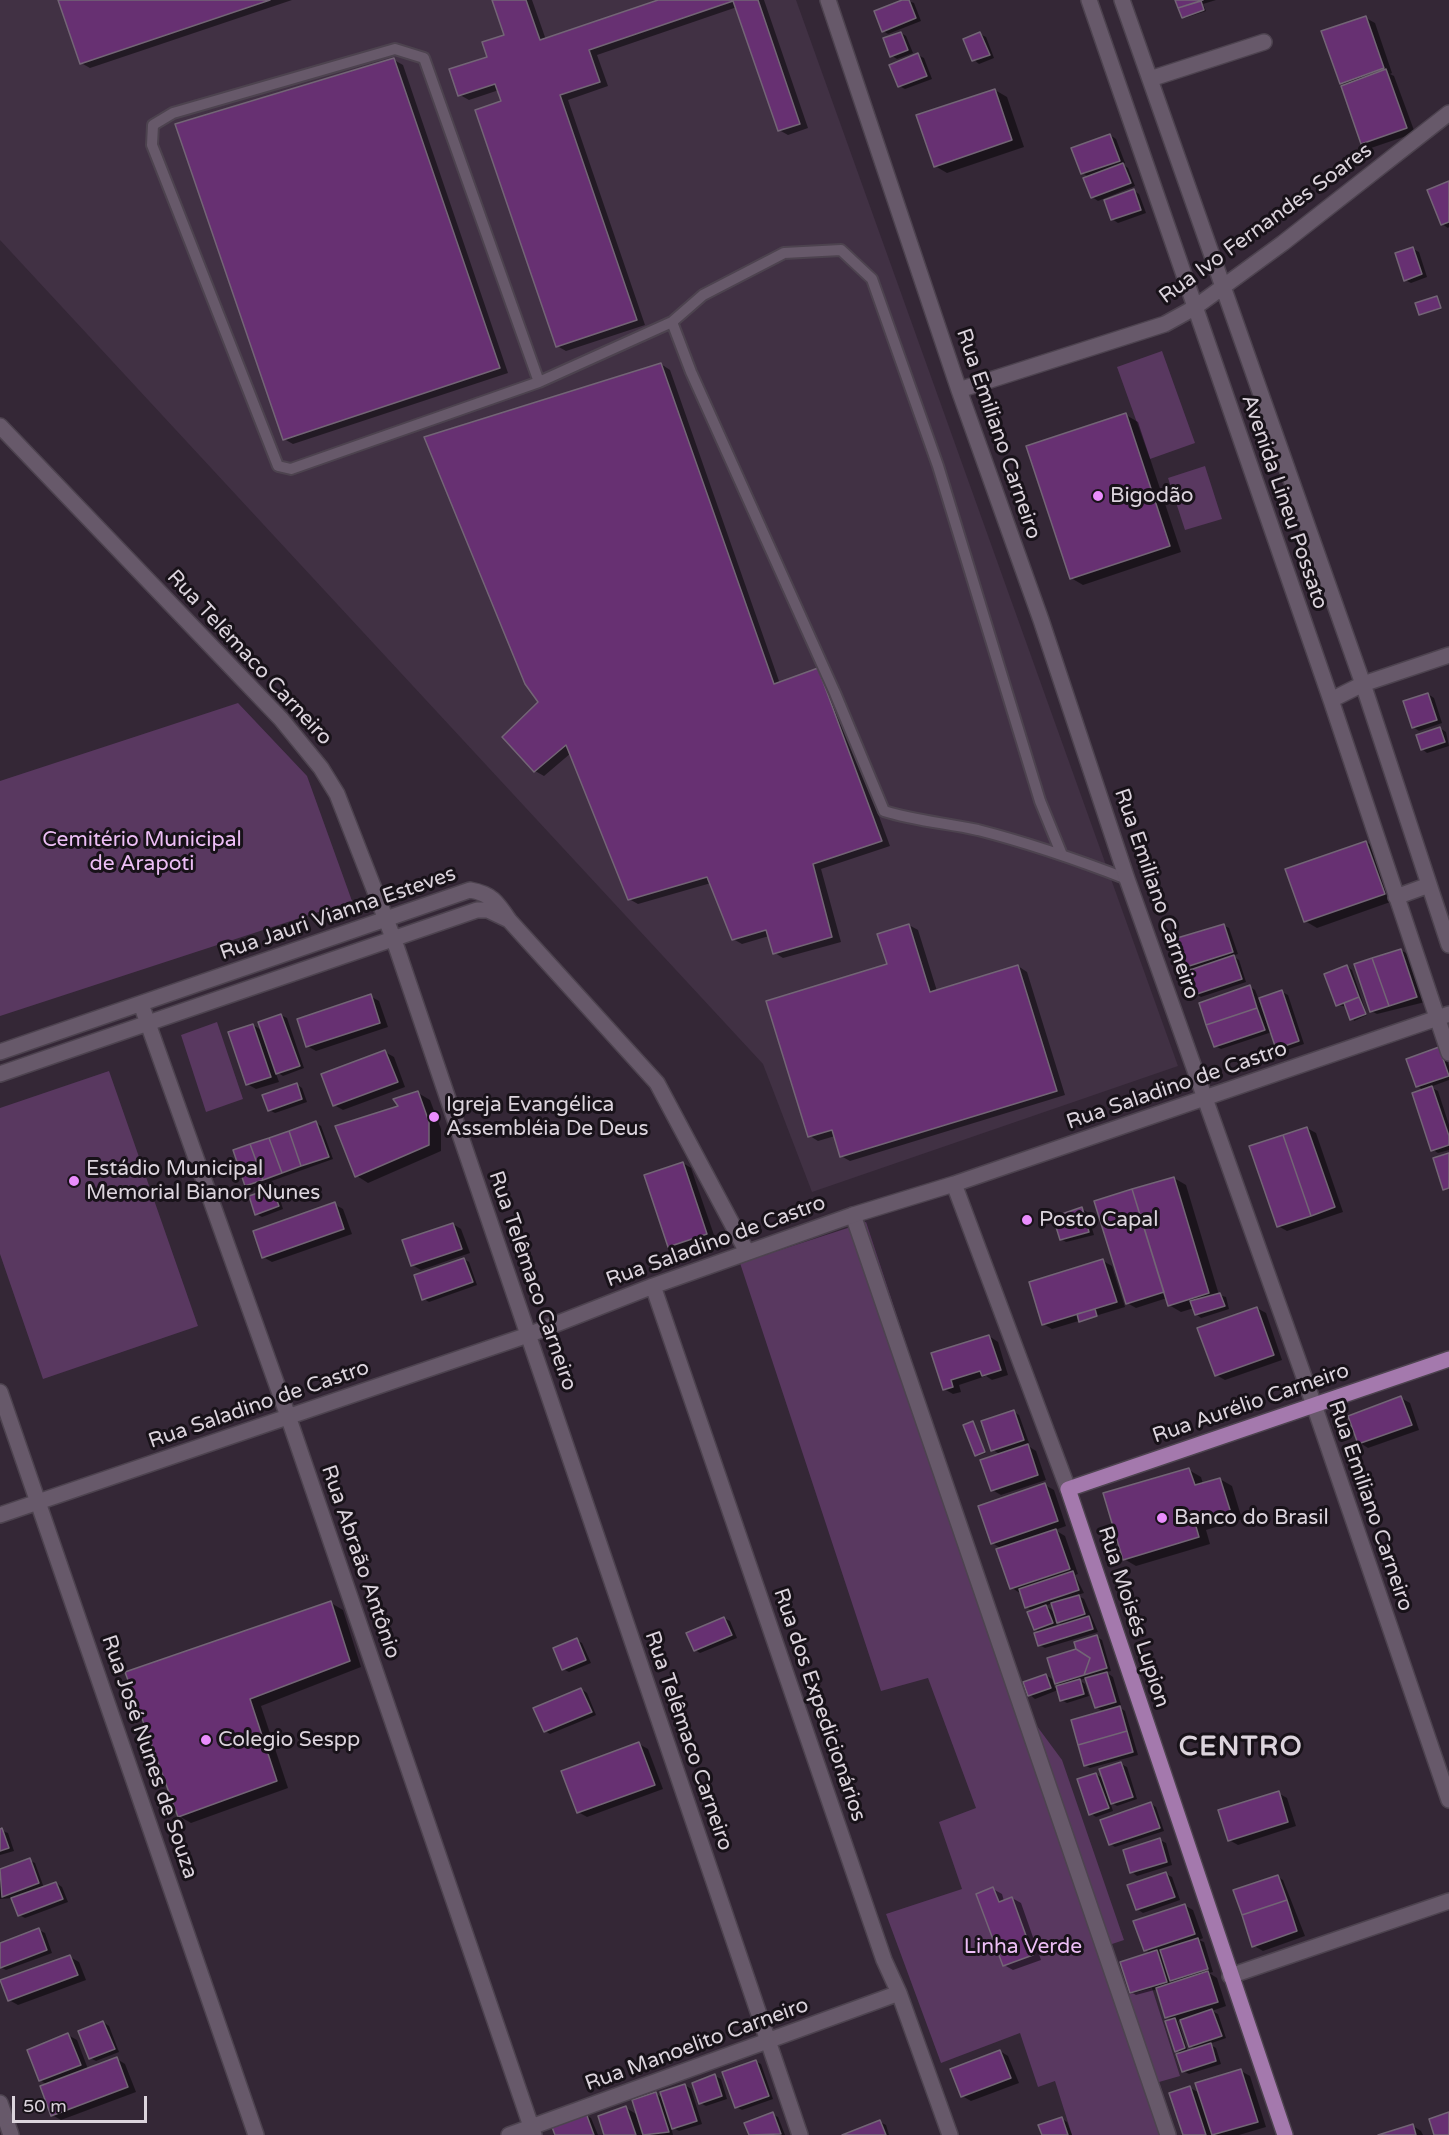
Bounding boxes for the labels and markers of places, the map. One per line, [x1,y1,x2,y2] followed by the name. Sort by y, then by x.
[1110,483,1193,509] place label: Bigodão
[1091,489,1105,503] marker: Bigodão
[446,1092,649,1142] place label: Igreja Evangélica Assembléia De Deus
[427,1110,441,1124] marker: Igreja Evangélica Assembléia De Deus
[86,1156,320,1206] place label: Estádio Municipal Memorial Bianor Nunes
[67,1174,81,1188] marker: Estádio Municipal Memorial Bianor Nunes
[1039,1207,1158,1233] place label: Posto Capal
[1020,1213,1034,1227] marker: Posto Capal
[1174,1505,1329,1531] place label: Banco do Brasil
[1155,1511,1169,1525] marker: Banco do Brasil
[218,1727,360,1753] place label: Colegio Sespp
[199,1733,213,1747] marker: Colegio Sespp

